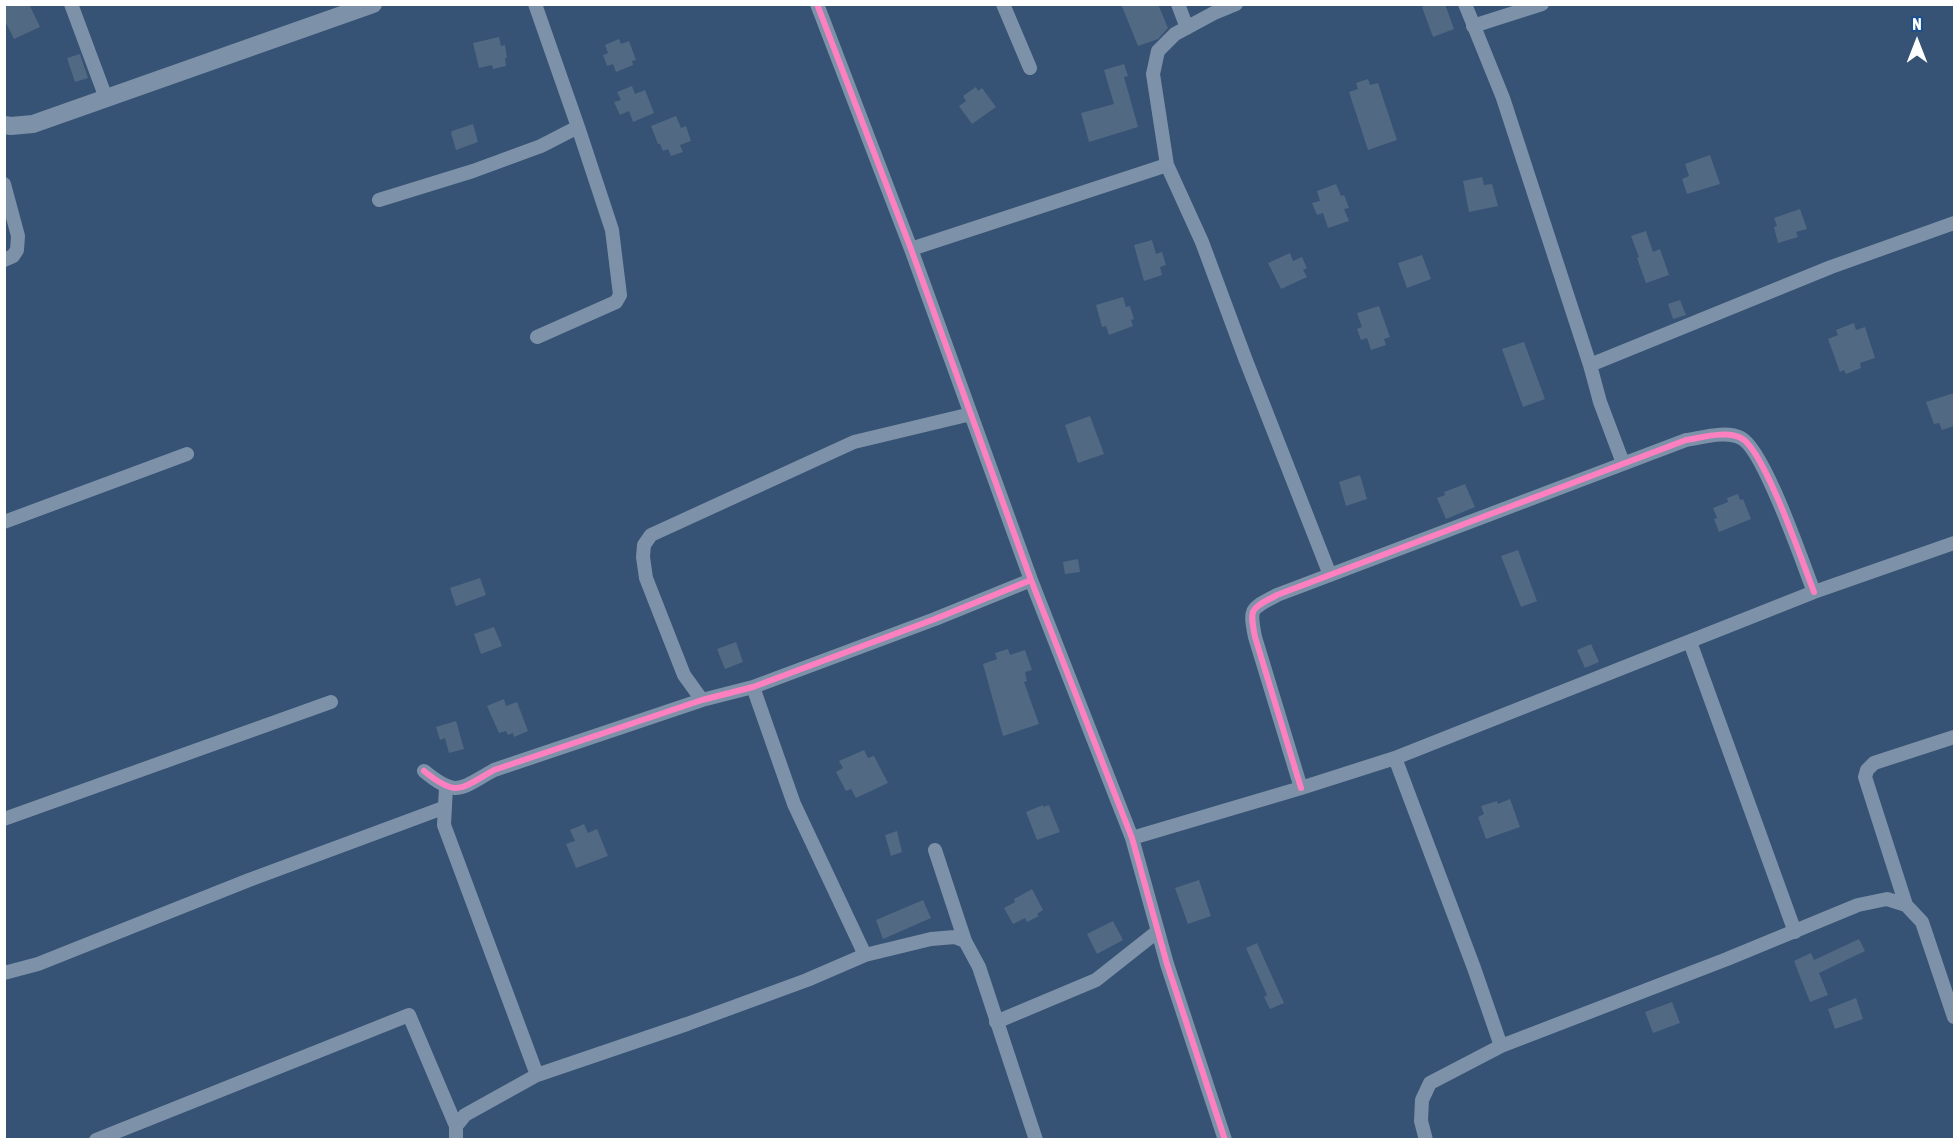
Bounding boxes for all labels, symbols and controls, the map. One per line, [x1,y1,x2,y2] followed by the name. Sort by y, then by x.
[1887,12,1947,72] north arrow
[1912,15,1922,33] text: N

